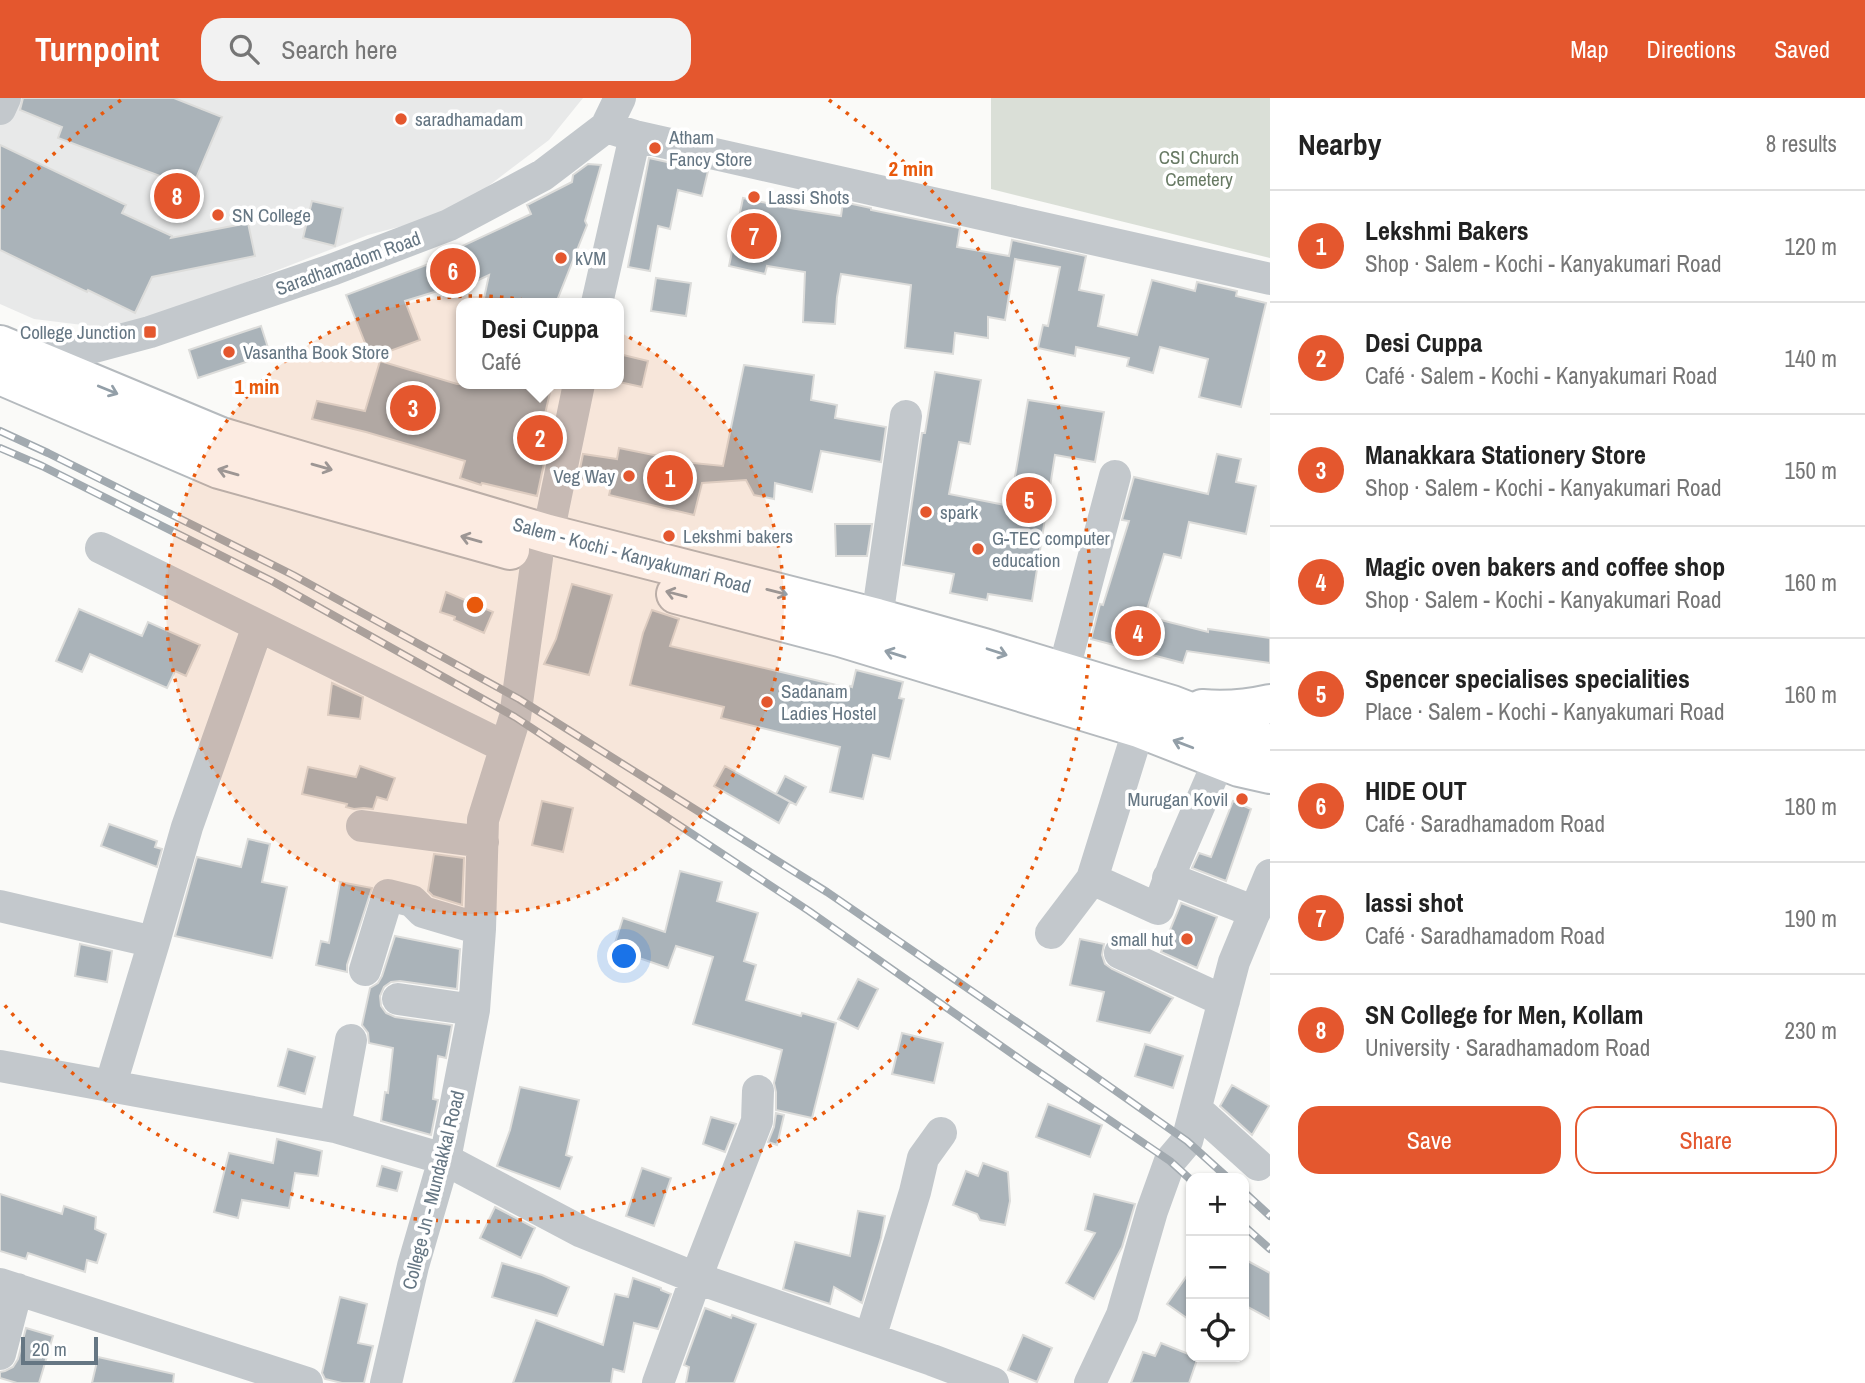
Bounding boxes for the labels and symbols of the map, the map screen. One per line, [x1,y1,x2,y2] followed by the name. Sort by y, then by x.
[415,106,523,132] place label: saradhamadam
[393,111,409,127] marker: saradhamadam
[668,124,752,172] place label: Atham Fancy Store
[647,140,663,156] marker: Atham Fancy Store
[1159,144,1239,192] park label: CSI Church Cemetery
[889,154,933,183] text: 2 min
[154,170,200,222] pin: 8
[768,184,850,210] place label: Lassi Shots
[746,189,762,205] marker: Lassi Shots
[232,202,311,228] place label: SN College
[210,207,226,223] marker: SN College
[731,210,777,262] pin: 7
[272,225,424,301] street label: Saradhamadom Road
[430,245,476,297] pin: 6
[575,245,606,271] place label: kVM
[553,250,569,266] marker: kVM
[20,319,136,345] place label: College Junction
[142,324,158,340] marker: College Junction
[243,339,389,365] place label: Vasantha Book Store
[221,344,237,360] marker: Vasantha Book Store
[235,372,279,401] text: 1 min
[390,382,436,434] pin: 3
[97,385,118,398] one-way arrow
[517,412,563,464] pin: 2
[647,452,693,504] pin: 1
[310,462,332,475] one-way arrow
[553,463,615,489] place label: Veg Way
[218,464,240,477] one-way arrow
[621,468,637,484] marker: Veg Way
[1006,474,1052,526] pin: 5
[940,499,978,525] place label: spark
[918,504,934,520] marker: spark
[510,511,754,599] street label: Salem - Kochi - Kanyakumari Road
[683,523,793,549] place label: Lekshmi bakers
[992,525,1111,573] place label: G-TEC computer education
[661,528,677,544] marker: Lekshmi bakers
[460,532,482,545] one-way arrow
[970,541,986,557] marker: G-TEC computer education
[765,586,788,599] one-way arrow
[665,587,688,600] one-way arrow
[463,593,487,617] centre of rings
[1115,607,1161,659] pin: 4
[885,646,907,659] one-way arrow
[985,647,1007,659] one-way arrow
[781,678,876,726] place label: Sadanam Ladies Hostel
[759,694,775,710] marker: Sadanam Ladies Hostel
[1172,737,1194,749] one-way arrow
[1128,786,1228,812] place label: Murugan Kovil
[1234,791,1250,807] marker: Murugan Kovil
[1111,926,1174,952] place label: small hut
[1179,931,1195,947] marker: small hut
[607,939,641,973] your location
[396,1088,470,1292] street label: College Jn - Mundakkal Road
[21,1334,98,1366] scale bar

